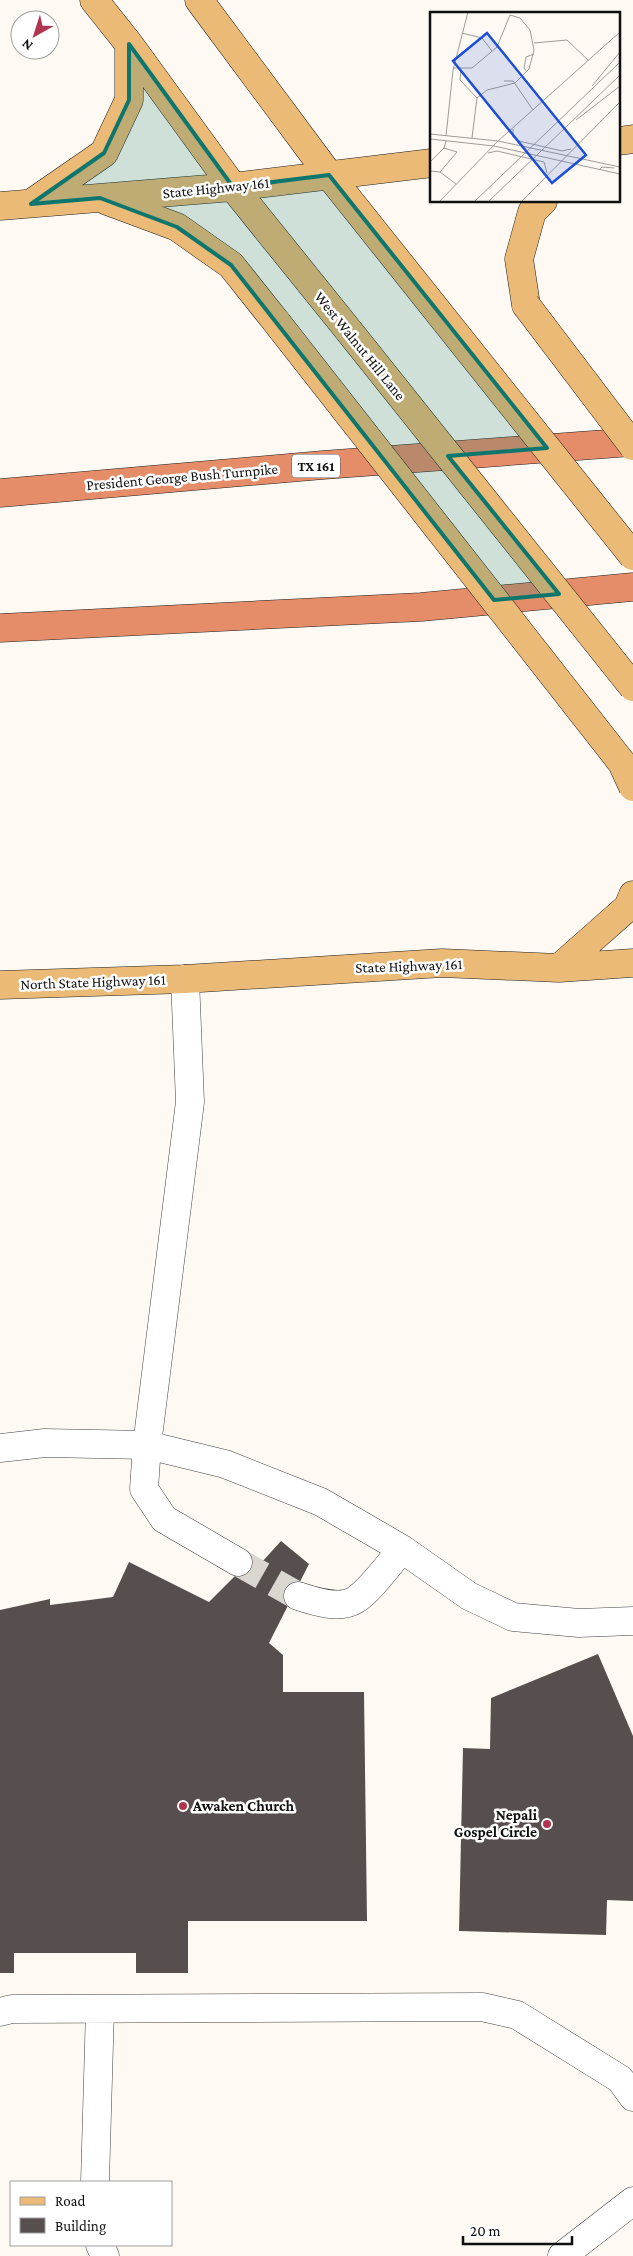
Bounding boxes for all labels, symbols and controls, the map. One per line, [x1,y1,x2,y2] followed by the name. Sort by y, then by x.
[10,10,60,60] north arrow
[430,12,620,202] inset map
[18,36,36,54] text: N
[162,174,270,203] street label: State Highway 161
[311,289,409,404] street label: West Walnut Hill Lane
[292,454,340,478] road number: TX 161
[86,461,279,494] street label: President George Bush Turnpike
[355,956,463,977] street label: State Highway 161
[20,971,166,994] street label: North State Highway 161
[192,1798,295,1814] place label: Awaken Church
[177,1800,189,1812] marker: Awaken Church
[454,1807,538,1840] place label: Nepali Gospel Circle
[541,1818,553,1830] marker: Nepali Gospel Circle
[10,2181,172,2246] legend
[55,2193,86,2209] text: Road
[463,2214,572,2246] scale bar
[55,2218,106,2235] text: Building
[470,2223,501,2239] text: 20 m

